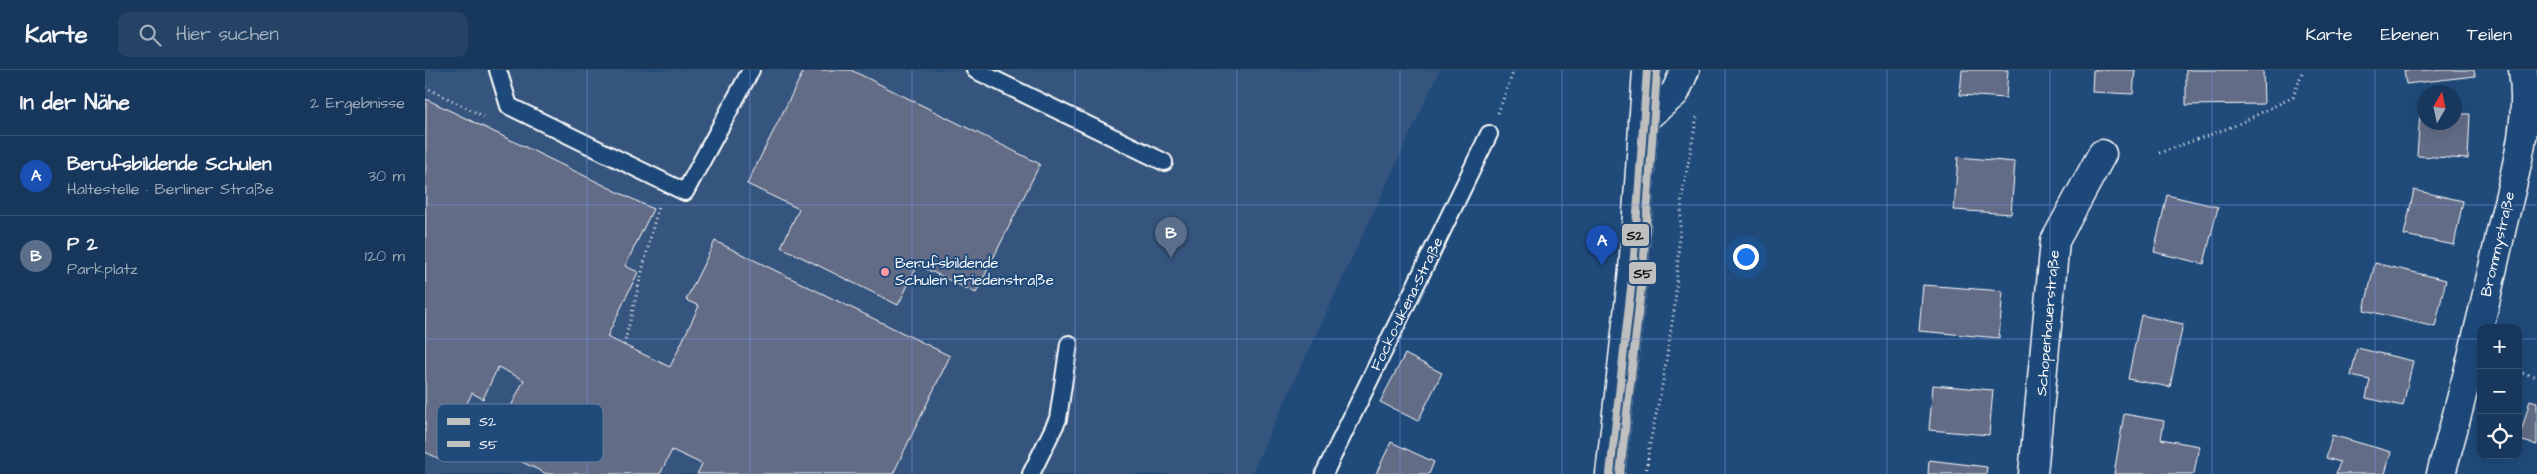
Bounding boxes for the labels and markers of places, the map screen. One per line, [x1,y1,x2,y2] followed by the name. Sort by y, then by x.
[1155,217,1187,258] pin: B
[1586,225,1618,266] pin: A
[895,253,1054,291] place label: Berufsbildende Schulen Friedenstraße
[879,266,891,278] marker: Berufsbildende Schulen Friedenstraße

